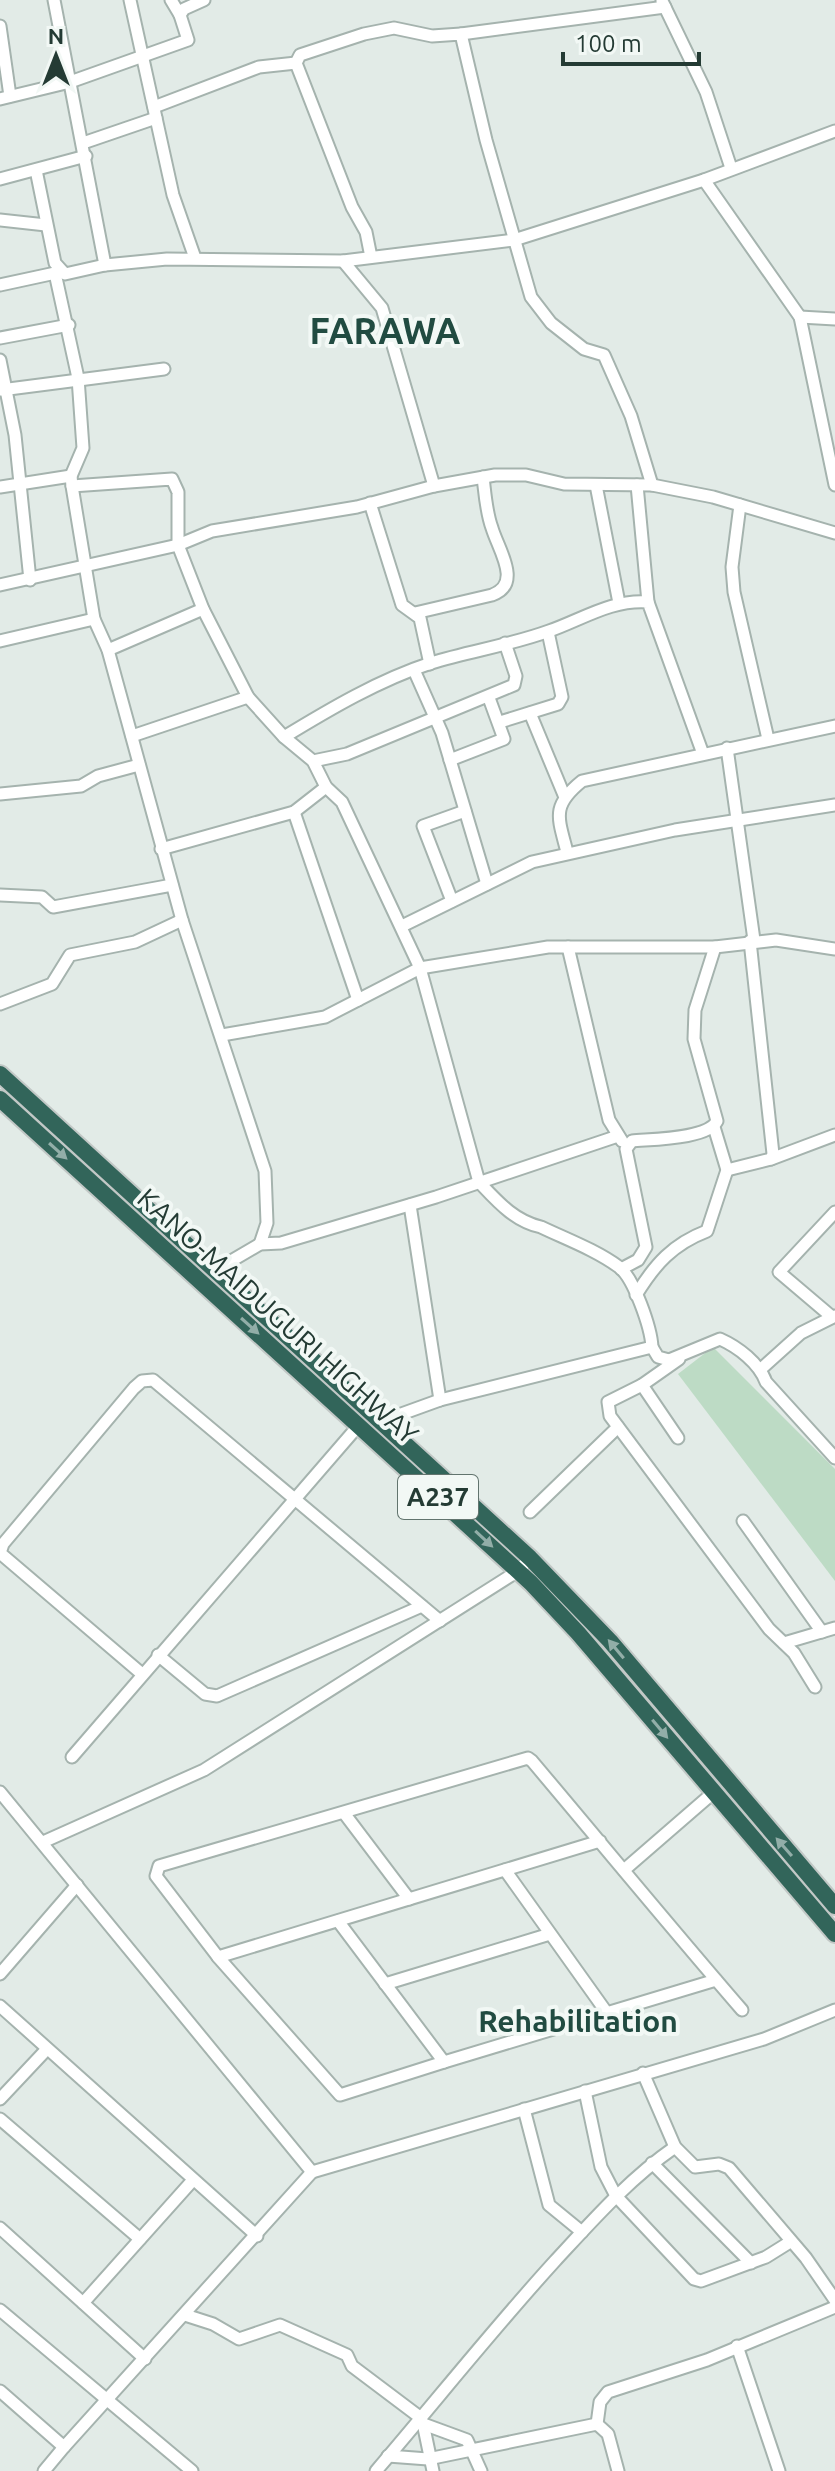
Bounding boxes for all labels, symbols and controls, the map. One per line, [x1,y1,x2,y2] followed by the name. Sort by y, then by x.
[16,16,96,96] north arrow
[563,16,699,66] scale bar
[48,23,64,48] text: N
[575,30,642,57] text: 100 m
[310,310,460,351] district label: FARAWA
[48,1142,67,1160] one-way arrow
[132,1182,425,1450] street label: KANO-MAIDUGURI HIGHWAY
[240,1317,259,1335] one-way arrow
[398,1475,478,1519] road number: A237
[474,1529,493,1547] one-way arrow
[608,1639,625,1659] one-way arrow
[651,1719,668,1739] one-way arrow
[776,1837,793,1857] one-way arrow
[478,2004,678,2038] district label: Rehabilitation

